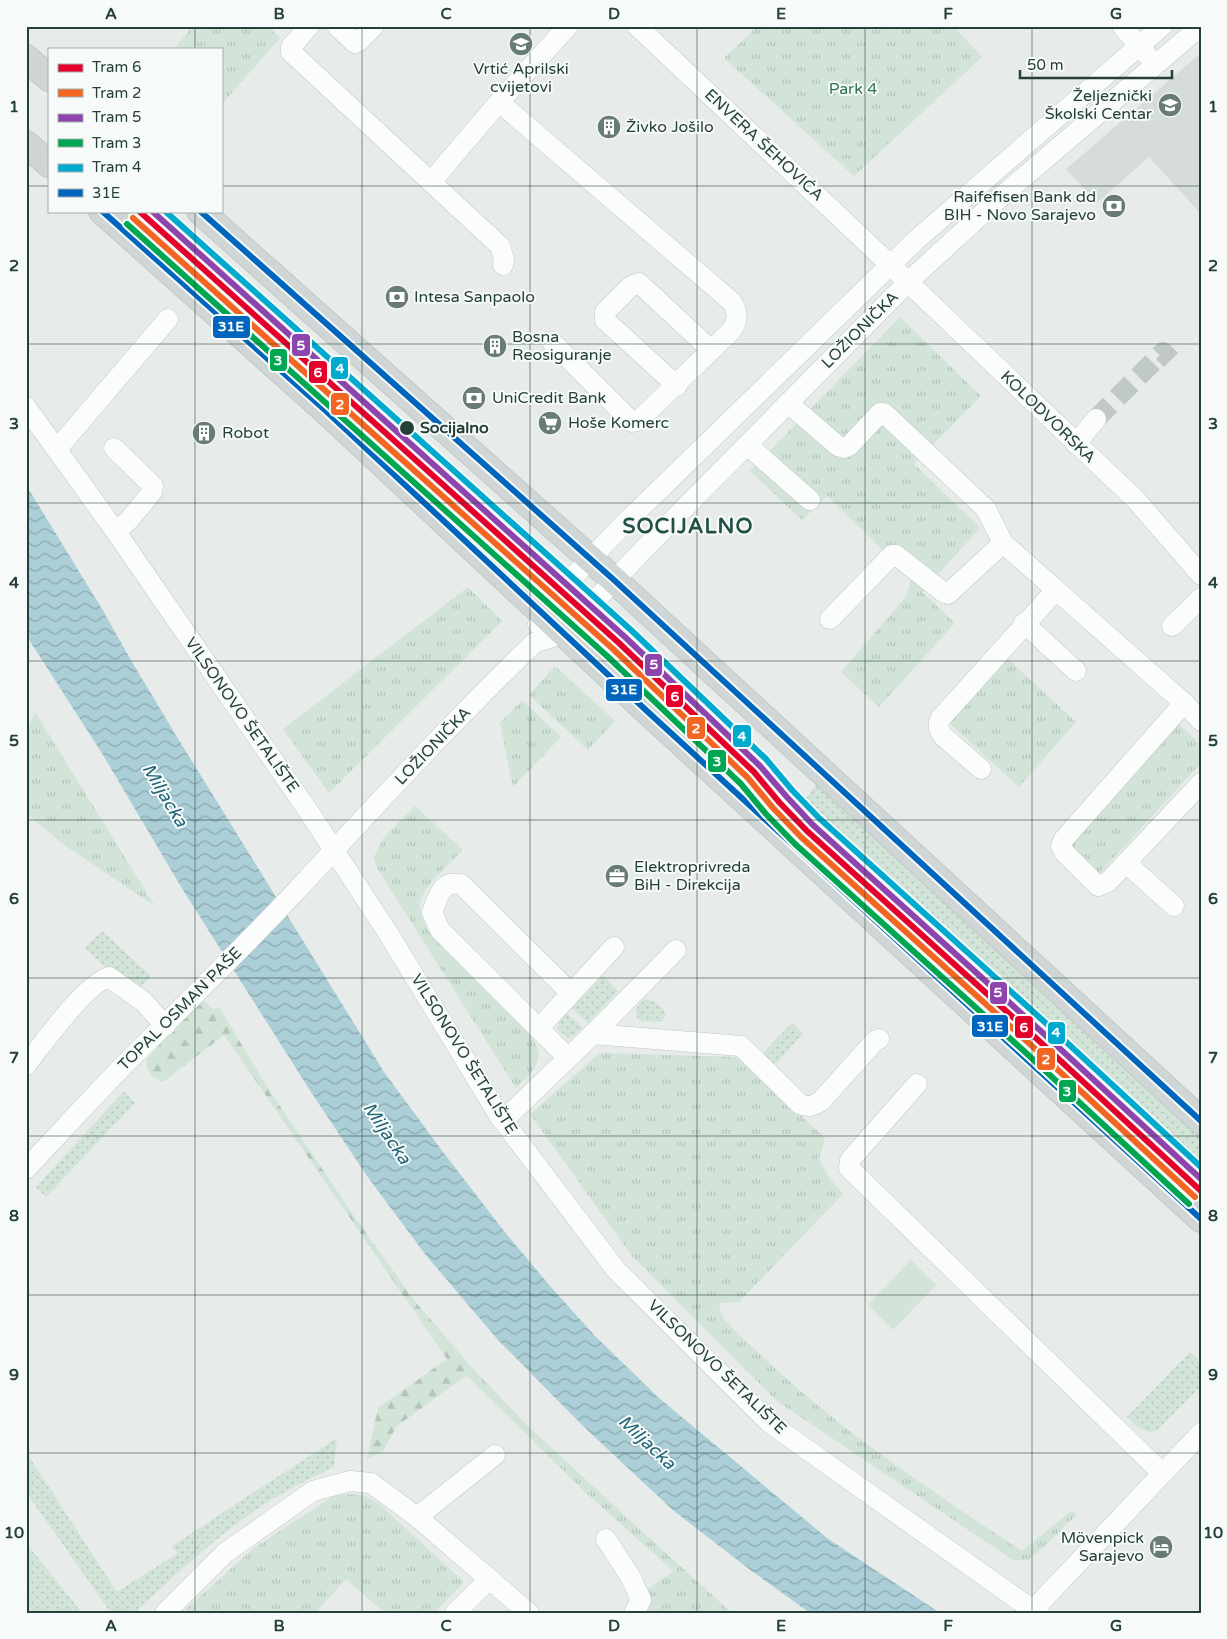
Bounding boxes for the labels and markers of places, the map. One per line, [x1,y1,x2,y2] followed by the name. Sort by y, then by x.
[508,31,534,57] school or university icon: Vrtić Aprilski cvijetovi
[473,59,569,97] place label: Vrtić Aprilski cvijetovi
[1045,86,1153,124] place label: Željeznički Školski Centar
[1157,92,1183,118] school or university icon: Željeznički Školski Centar
[596,114,622,140] building icon: Živko Jošilo
[626,117,714,137] place label: Živko Jošilo
[944,187,1096,225] place label: Raifefisen Bank dd BIH - Novo Sarajevo
[1101,193,1127,219] bank icon: Raifefisen Bank dd BIH - Novo Sarajevo
[384,284,410,310] bank icon: Intesa Sanpaolo
[414,287,535,307] place label: Intesa Sanpaolo
[512,327,612,365] place label: Bosna Reosiguranje
[482,333,508,359] building icon: Bosna Reosiguranje
[461,385,487,411] bank icon: UniCredit Bank
[492,388,607,408] place label: UniCredit Bank
[537,410,563,436] supermarket icon: Hoše Komerc
[568,413,669,433] place label: Hoše Komerc
[420,418,489,438] place label: Socijalno
[398,419,416,437] marker: Socijalno
[191,420,217,446] building icon: Robot
[222,423,269,443] place label: Robot
[634,857,750,895] place label: Elektroprivreda BiH - Direkcija
[604,863,630,889] office icon: Elektroprivreda BiH - Direkcija
[1061,1528,1144,1566] place label: Mövenpick Sarajevo
[1148,1534,1174,1560] hotel icon: Mövenpick Sarajevo

